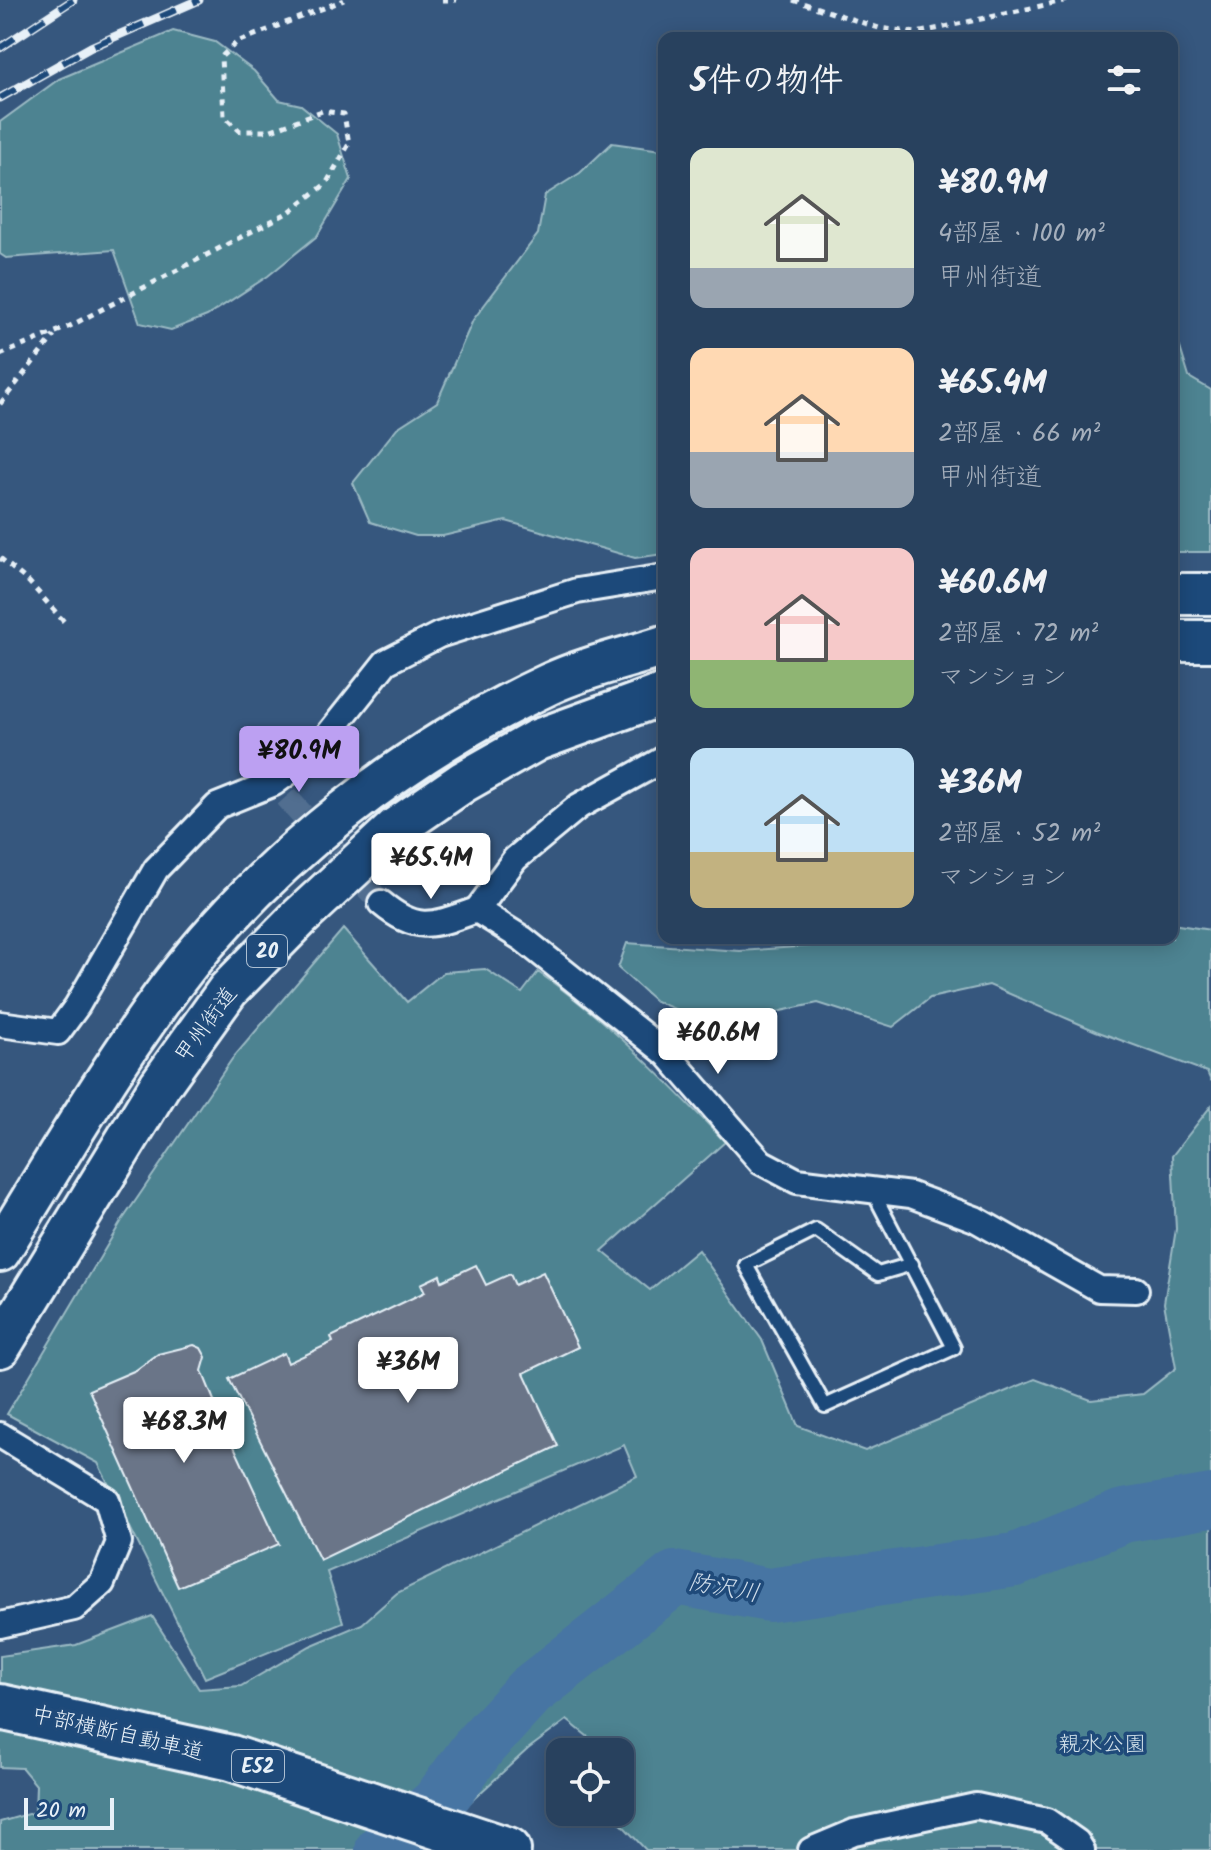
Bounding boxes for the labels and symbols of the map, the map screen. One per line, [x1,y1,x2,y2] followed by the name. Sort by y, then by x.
[234,726,364,794] pin: ¥80.9M
[366,833,496,901] pin: ¥65.4M
[247,935,287,967] road number: 20
[167,980,247,1071] street label: 甲州街道
[653,1008,783,1076] pin: ¥60.6M
[361,1337,455,1405] pin: ¥36M
[119,1397,249,1465] pin: ¥68.3M
[685,1563,763,1614] water label: 防沢川
[28,1698,207,1771] street label: 中部横断自動車道
[1058,1728,1146,1763] park label: 親水公園
[232,1750,284,1782] road number: E52
[24,1794,114,1830] scale bar

